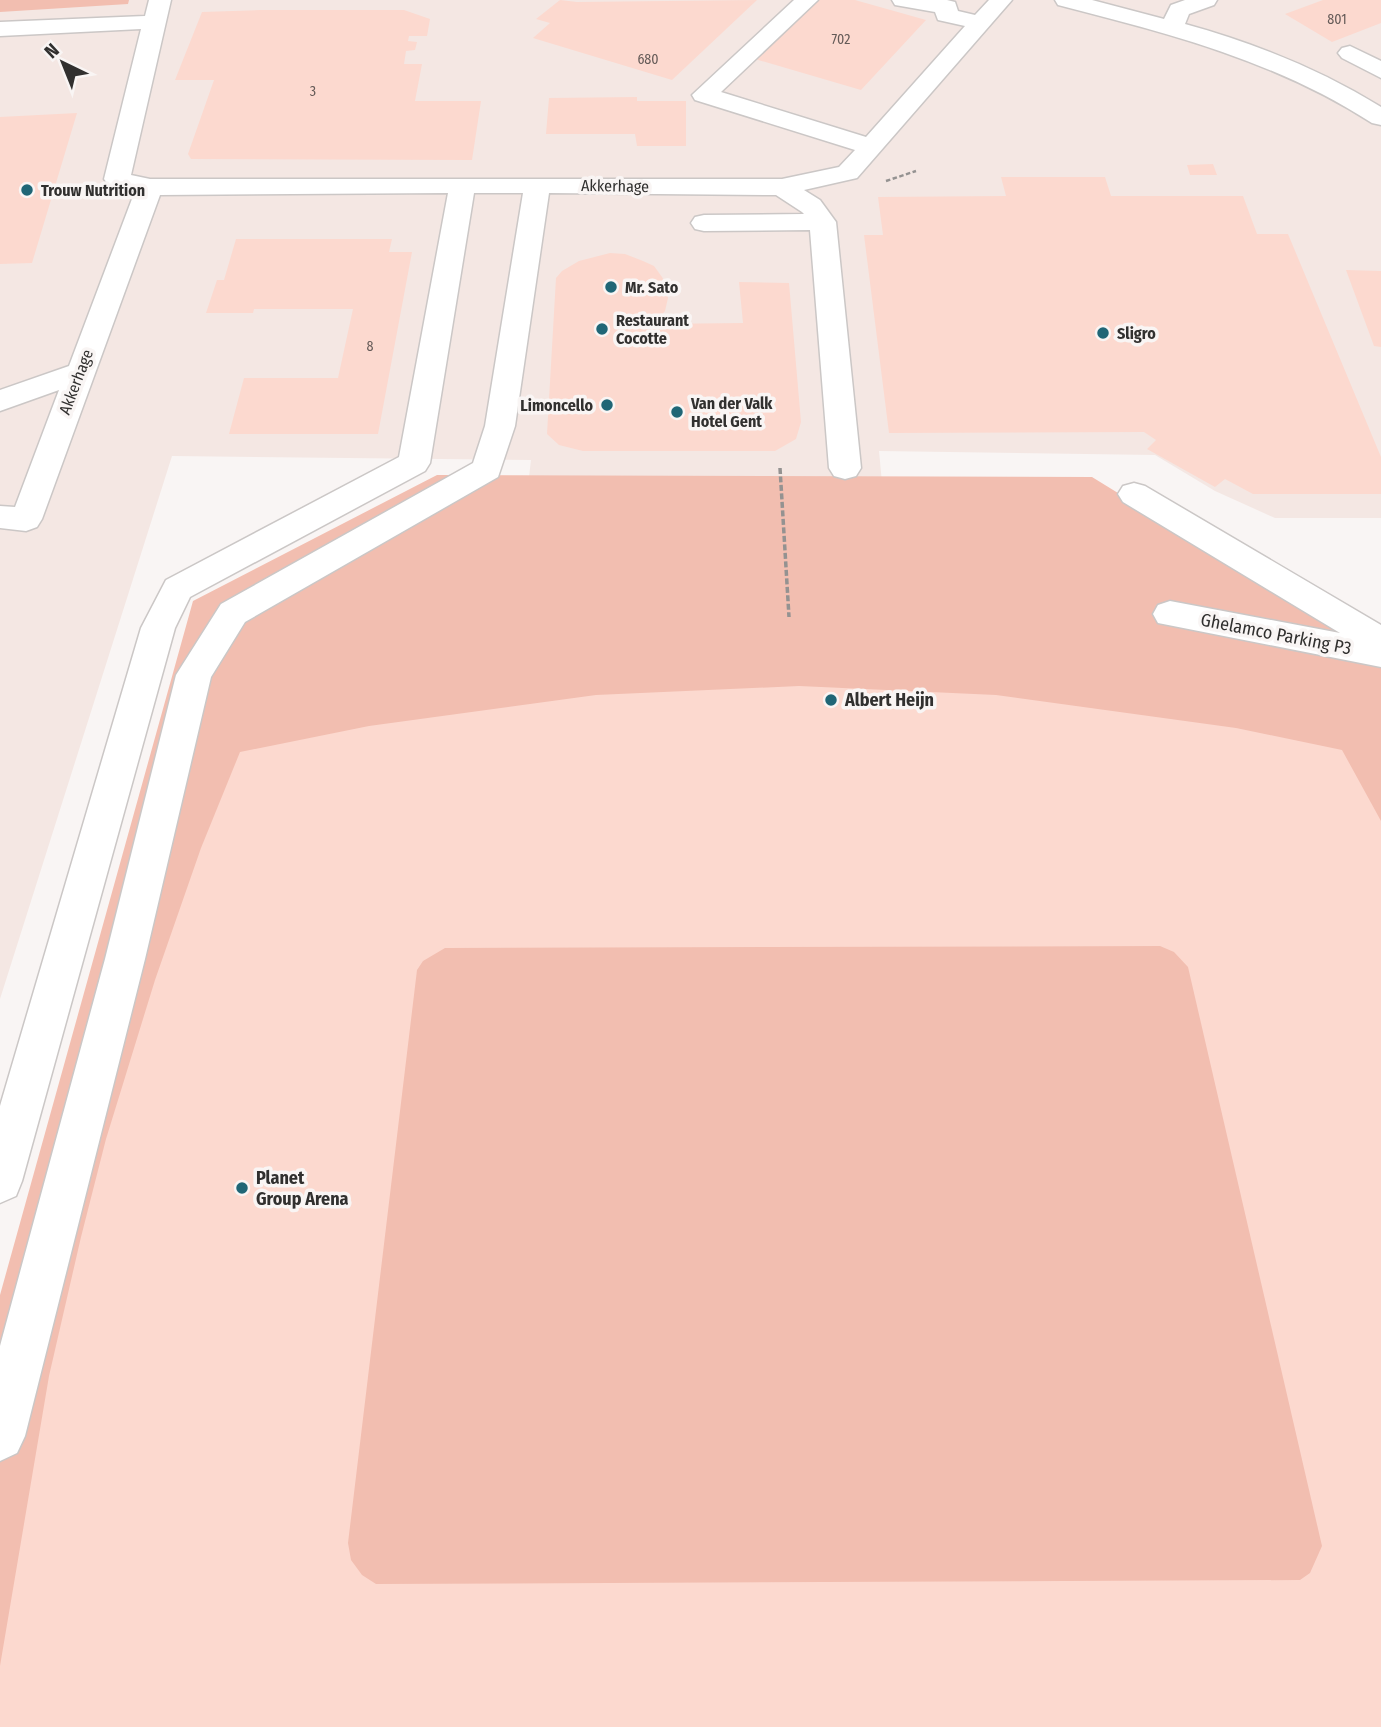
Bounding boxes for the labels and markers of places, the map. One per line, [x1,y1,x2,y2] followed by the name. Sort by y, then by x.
[41,181,145,200] place label: Trouw Nutrition
[19,182,35,198] marker: Trouw Nutrition
[625,278,679,297] place label: Mr. Sato
[603,279,619,295] marker: Mr. Sato
[616,311,689,348] place label: Restaurant Cocotte
[594,321,610,337] marker: Restaurant Cocotte
[1117,324,1156,343] place label: Sligro
[1095,325,1111,341] marker: Sligro
[690,394,773,431] place label: Van der Valk Hotel Gent
[520,396,593,415] place label: Limoncello
[599,397,615,413] marker: Limoncello
[669,404,685,420] marker: Van der Valk Hotel Gent
[844,689,934,711] place label: Albert Heijn
[823,692,839,708] marker: Albert Heijn
[256,1167,349,1210] place label: Planet Group Arena
[234,1180,250,1196] marker: Planet Group Arena

